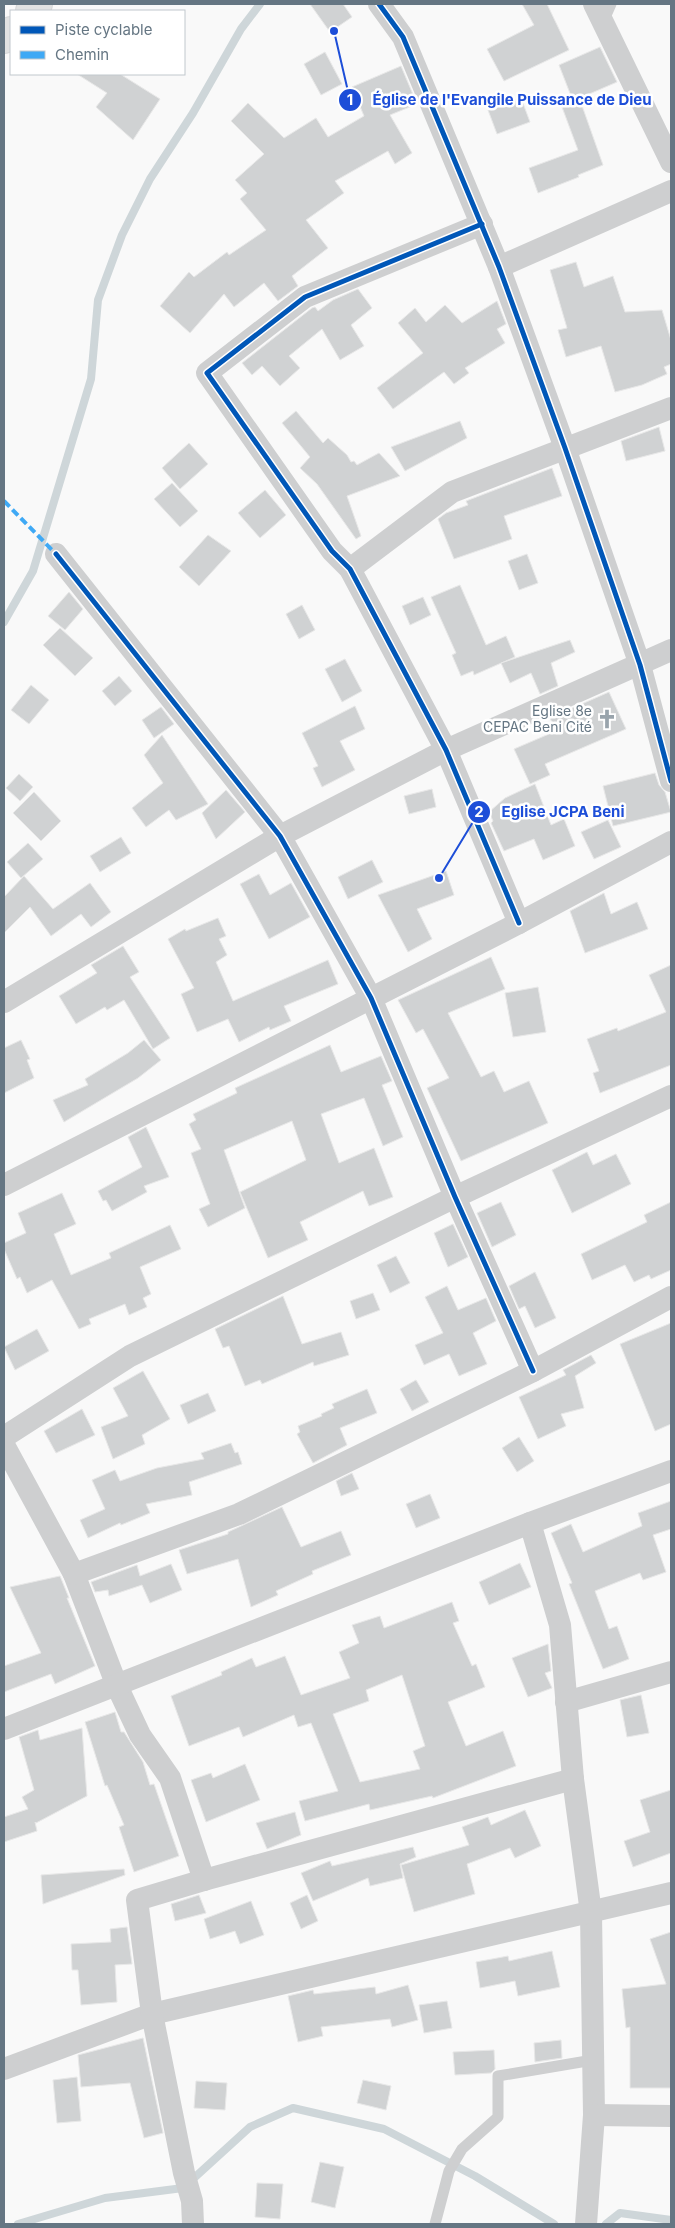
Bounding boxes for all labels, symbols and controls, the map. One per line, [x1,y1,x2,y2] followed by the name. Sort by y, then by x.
[10,10,185,75] legend
[55,20,152,39] text: Piste cyclable
[55,45,109,64] text: Chemin
[337,85,661,115] callout: Église de l'Evangile Puissance de Dieu
[347,90,353,109] text: 1
[372,90,652,109] text: Église de l'Evangile Puissance de Dieu
[483,702,592,735] place label: Eglise 8e CEPAC Beni Cité
[596,708,618,730] church icon: Eglise 8e CEPAC Beni Cité
[466,797,634,827] callout: Eglise JCPA Beni
[474,802,484,821] text: 2
[502,802,624,821] text: Eglise JCPA Beni

